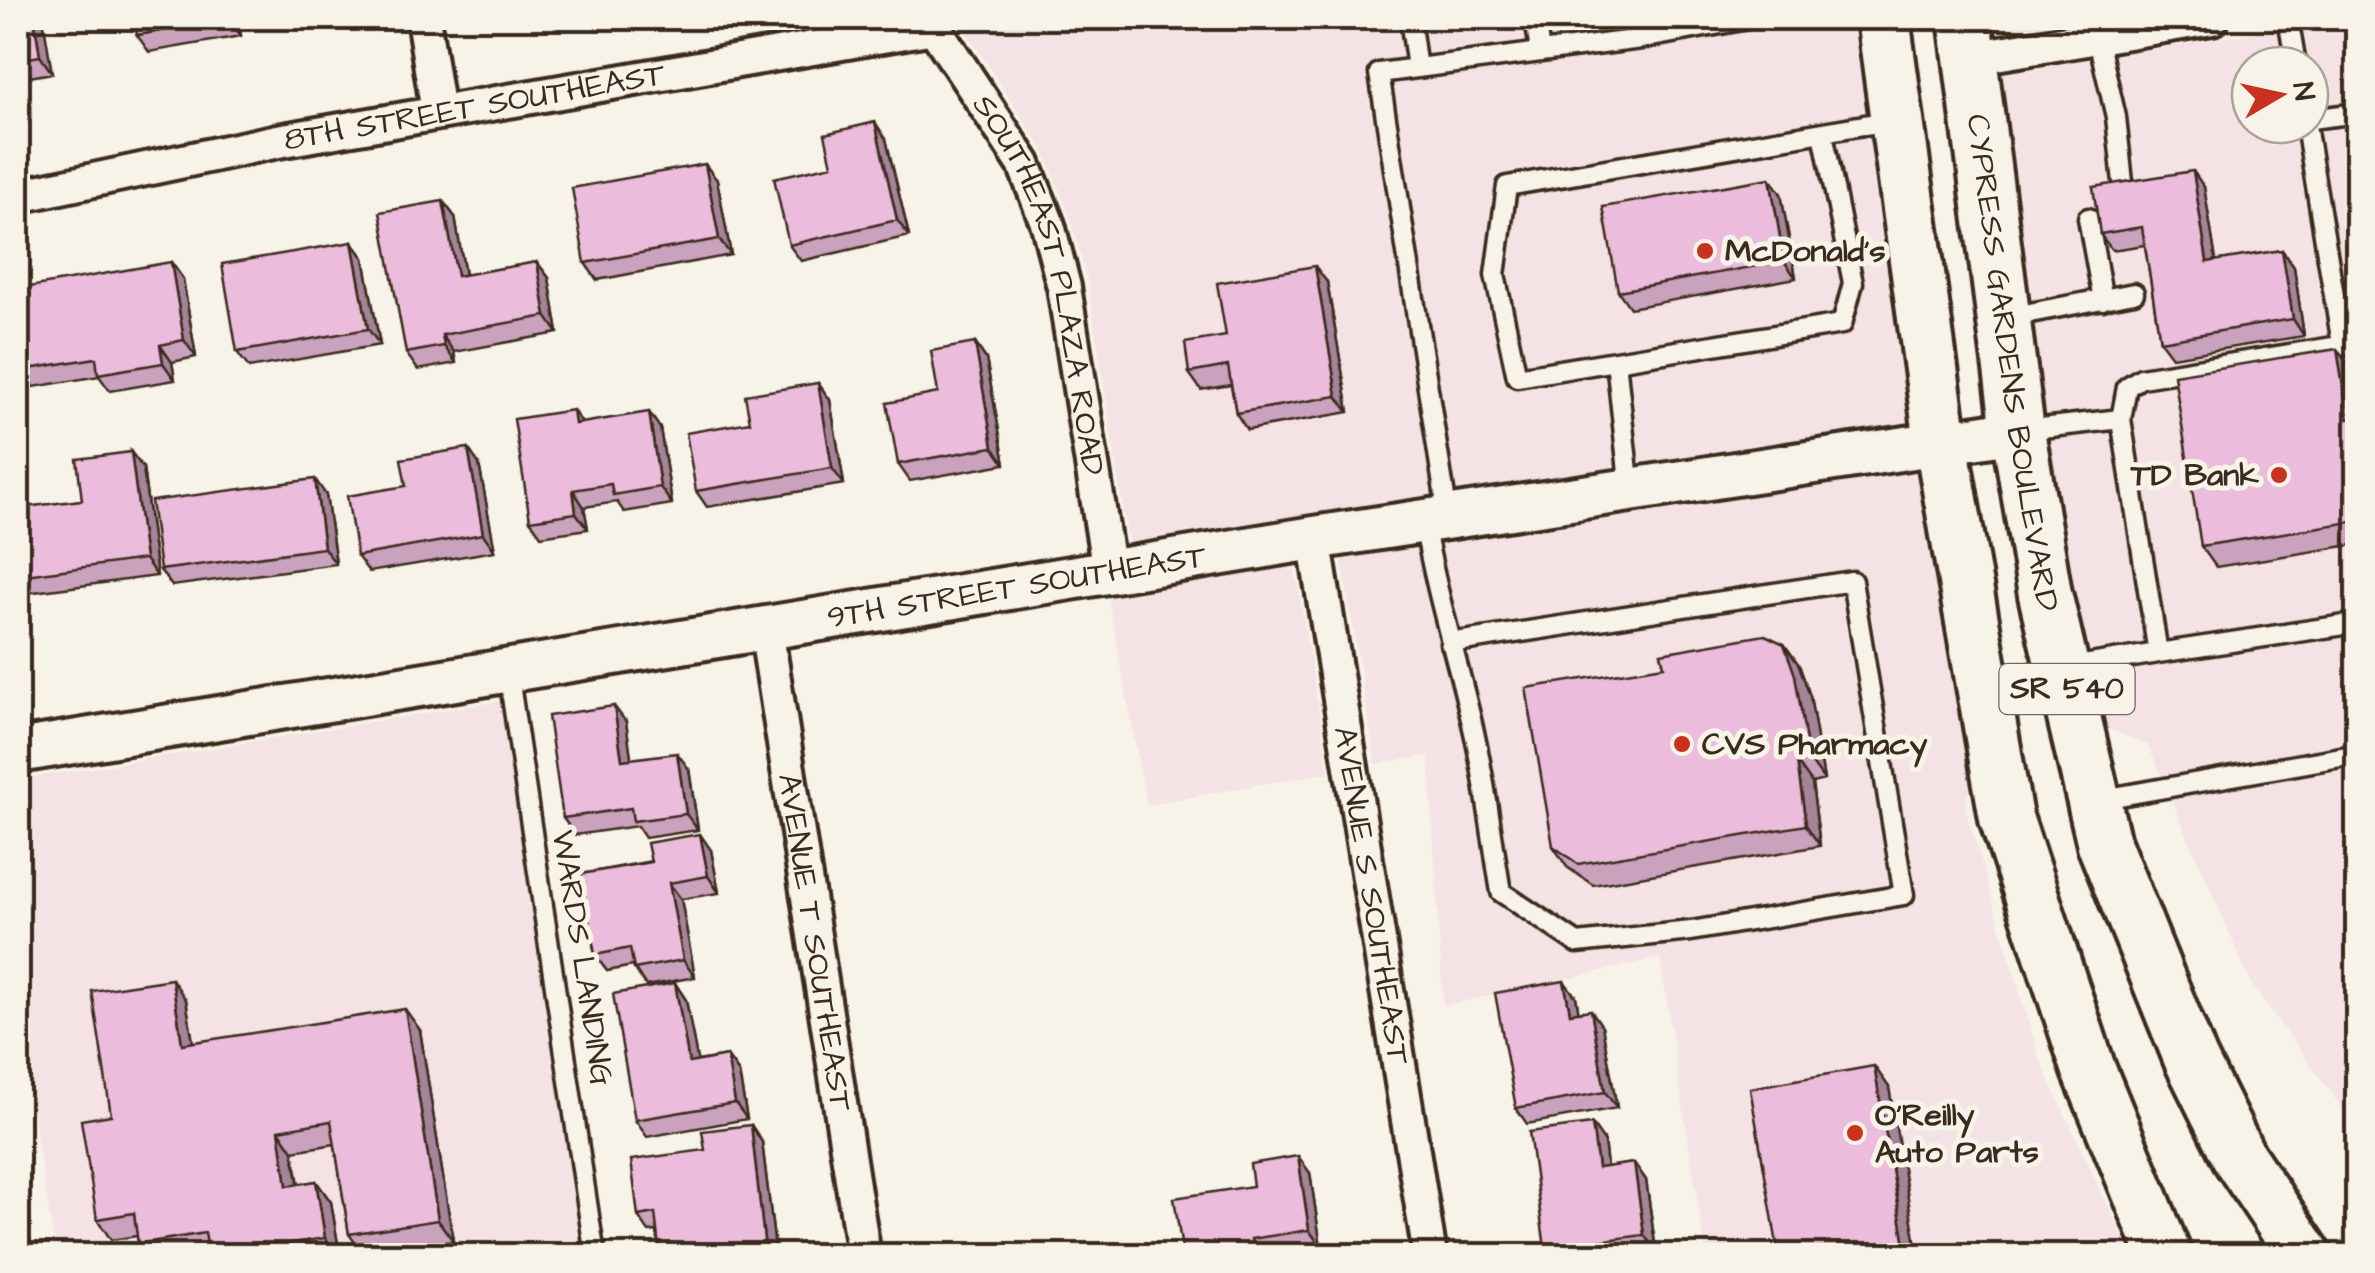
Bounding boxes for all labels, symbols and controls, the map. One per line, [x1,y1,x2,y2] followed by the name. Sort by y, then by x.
[2230,45,2330,145] north arrow
[280,52,668,162] street label: 8TH STREET SOUTHEAST
[2283,80,2324,103] text: N
[962,85,1116,478] street label: SOUTHEAST PLAZA ROAD
[1955,111,2071,616] street label: CYPRESS GARDENS BOULEVARD
[1725,229,1885,274] place label: McDonald's
[1694,240,1716,262] marker: McDonald's
[2130,453,2259,498] place label: TD Bank
[2268,464,2290,486] marker: TD Bank
[824,534,1210,640] street label: 9TH STREET SOUTHEAST
[2000,664,2134,714] road number: SR 540
[1702,722,1928,768] place label: CVS Pharmacy
[1322,723,1421,1068] street label: AVENUE S SOUTHEAST
[1671,733,1693,755] marker: CVS Pharmacy
[766,770,864,1114] street label: AVENUE T SOUTHEAST
[540,827,624,1089] street label: WARDS LANDING
[1875,1093,2039,1175] place label: O'Reilly Auto Parts
[1844,1122,1866,1144] marker: O'Reilly Auto Parts

